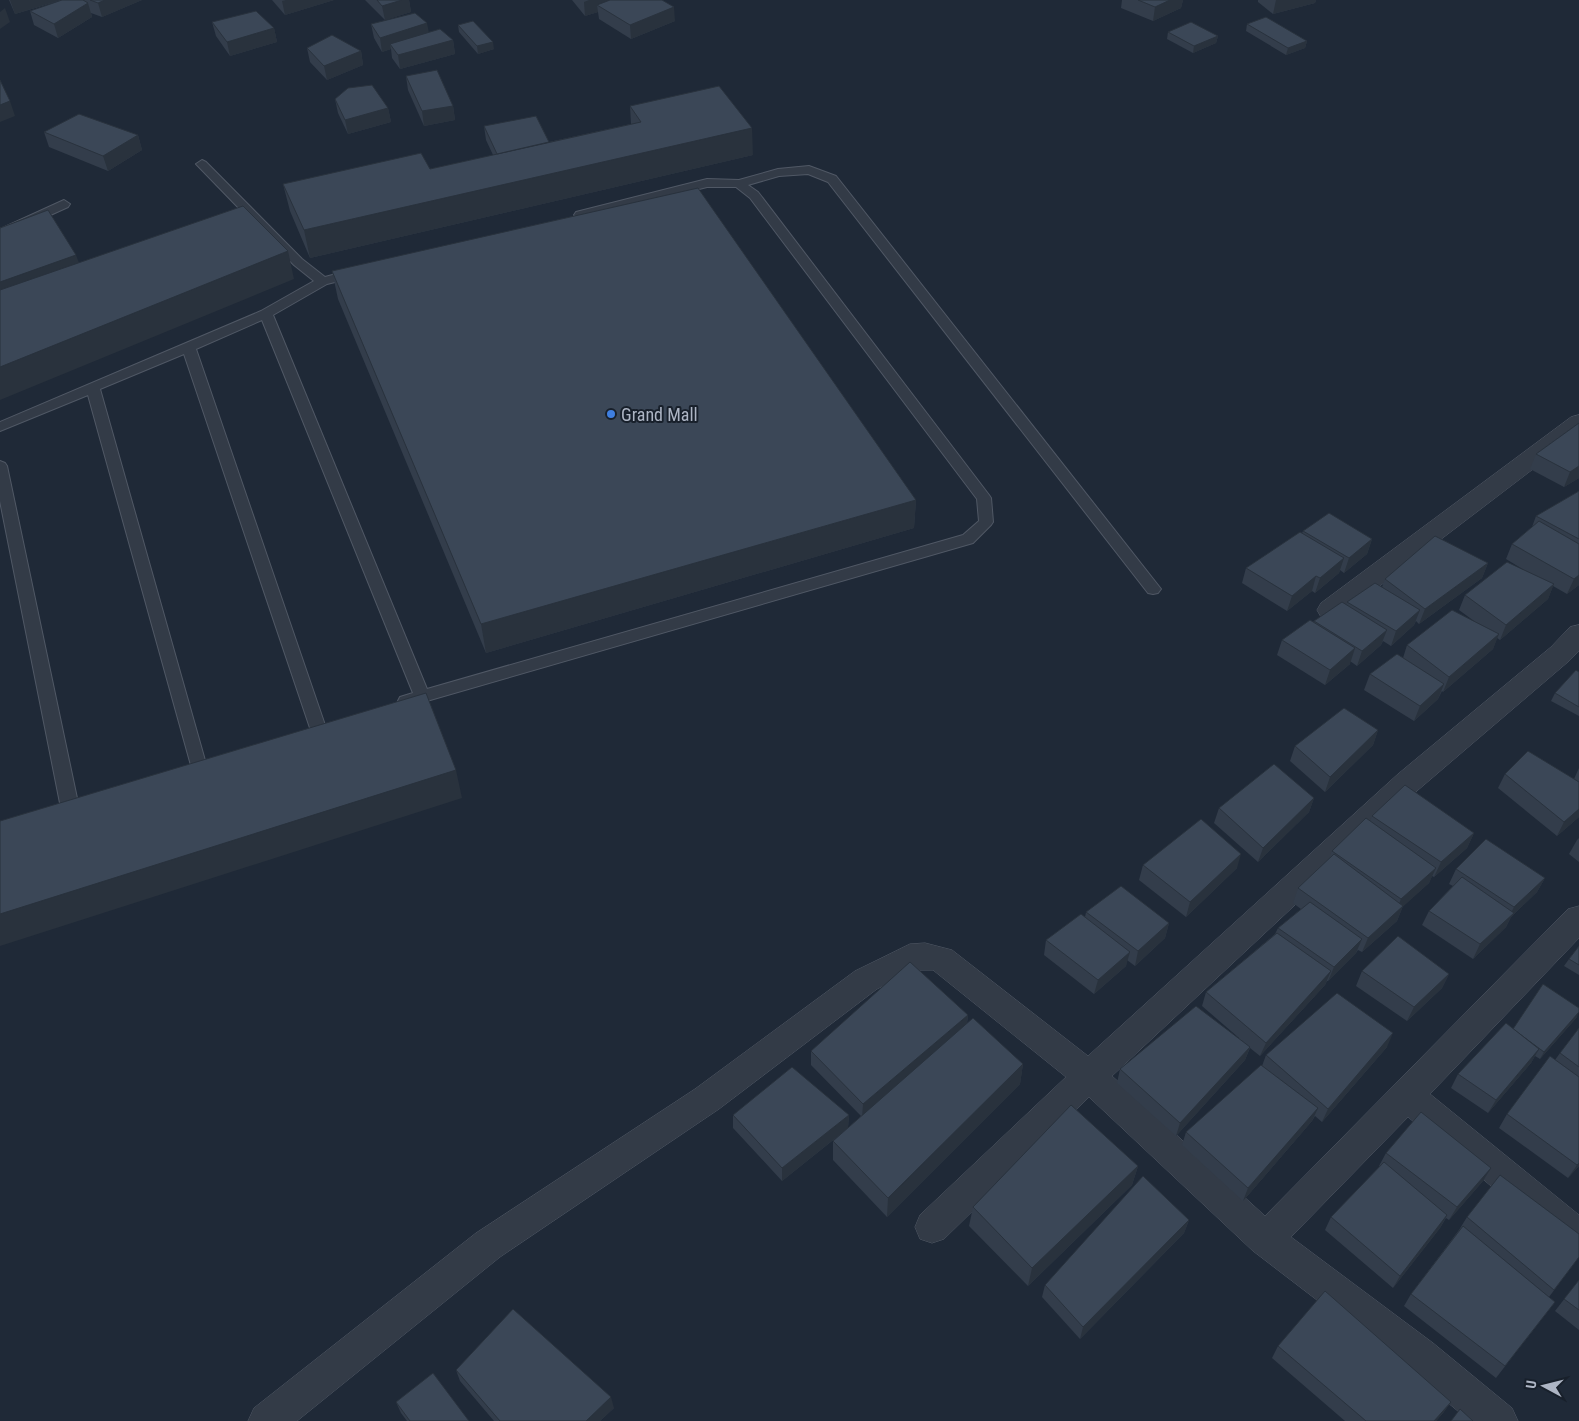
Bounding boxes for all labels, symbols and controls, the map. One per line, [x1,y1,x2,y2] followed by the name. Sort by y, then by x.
[621,404,698,425] place label: Grand Mall
[605,408,617,420] marker: Grand Mall
[1519,1361,1569,1411] north arrow
[1523,1379,1540,1389] text: U

